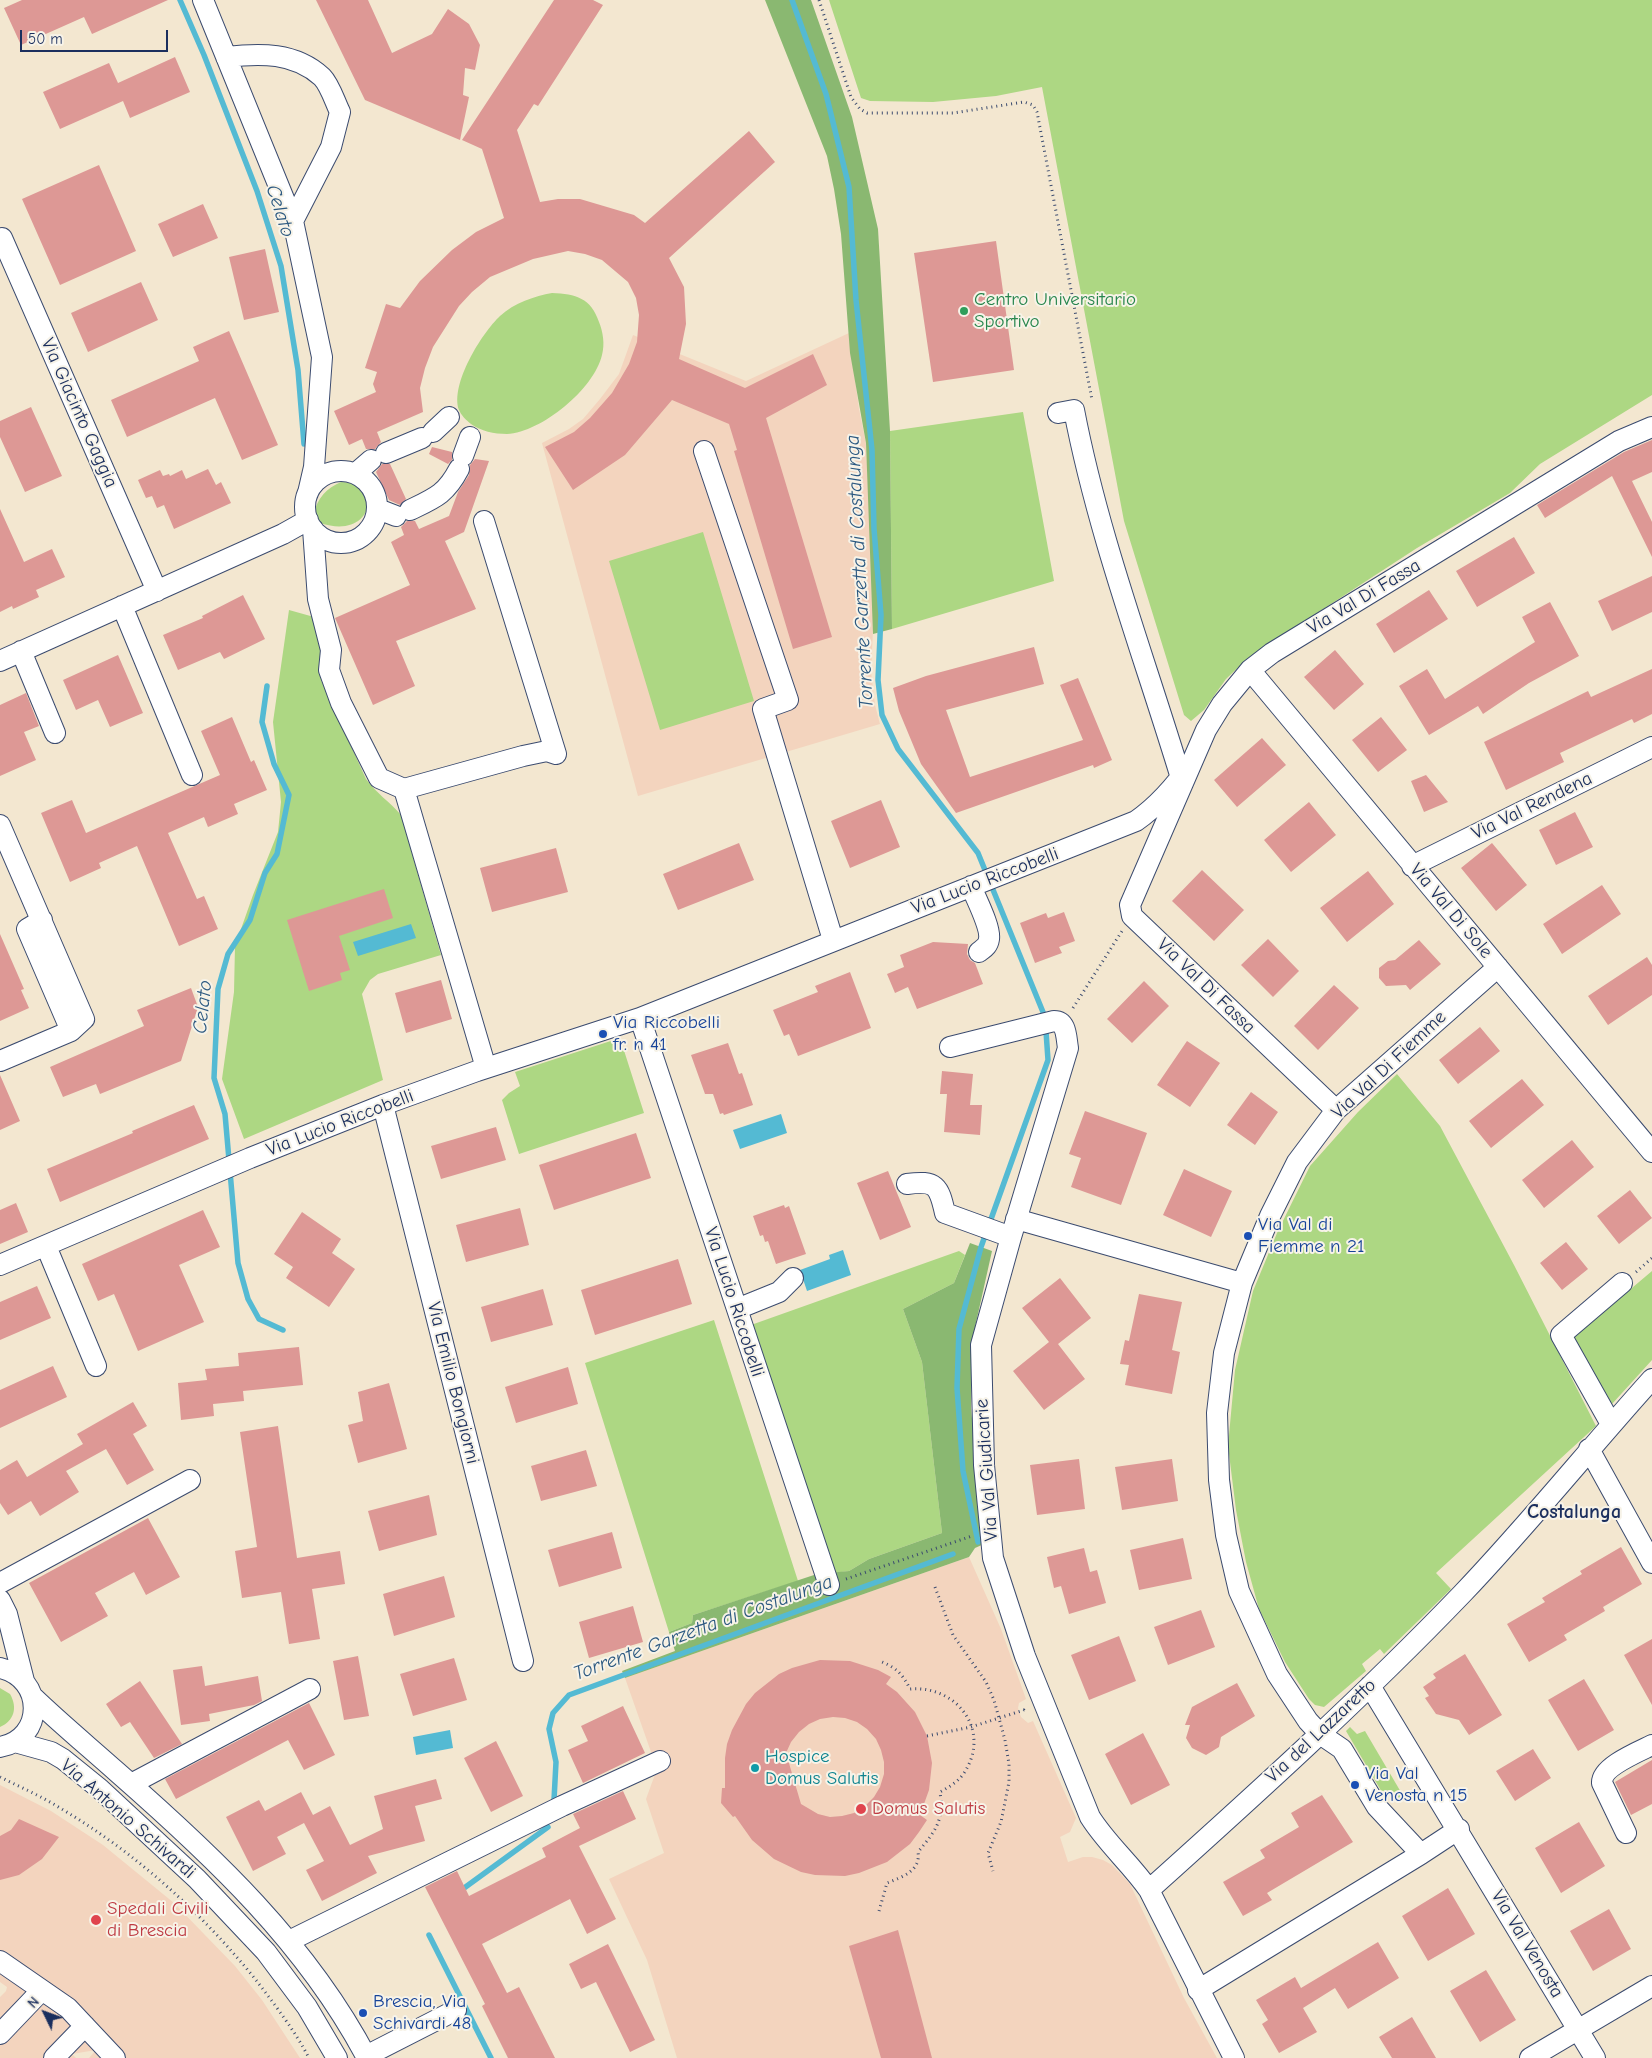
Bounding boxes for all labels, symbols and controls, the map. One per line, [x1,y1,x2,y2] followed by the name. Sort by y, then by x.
[22,20,170,52] scale bar
[28,30,63,48] text: 50 m
[260,182,300,240] water label: Celato
[974,289,1136,333] place label: Centro Universitario Sportivo
[958,305,970,317] marker: Centro Universitario Sportivo
[36,335,122,491] street label: Via Giacinto Gaggia
[841,434,879,710] water label: Torrente Garzetta di Costalunga
[1303,554,1425,640] street label: Via Val Di Fassa
[1468,767,1596,845] street label: Via Val Rendena
[908,842,1062,920] street label: Via Lucio Riccobelli
[1405,859,1497,963] street label: Via Val Di Sole
[1152,933,1260,1039] street label: Via Val Di Fassa
[188,979,218,1035] water label: Celato
[1327,1006,1451,1124] street label: Via Val Di Fiemme
[613,1012,720,1056] place label: Via Riccobelli fr. n 41
[597,1028,609,1040] marker: Via Riccobelli fr. n 41
[263,1084,417,1162] street label: Via Lucio Riccobelli
[1258,1214,1364,1258] place label: Via Val di Fiemme n 21
[699,1224,769,1380] street label: Via Lucio Riccobelli
[1242,1230,1254,1242] marker: Via Val di Fiemme n 21
[422,1300,484,1466] street label: Via Emilio Bongiorni
[971,1398,1003,1542] street label: Via Val Giudicarie
[1527,1500,1621,1524] district label: Costalunga
[570,1570,836,1686] water label: Torrente Garzetta di Costalunga
[1261,1674,1381,1788] street label: Via del Lazzaretto
[765,1746,878,1790] place label: Hospice Domus Salutis
[56,1754,200,1884] street label: Via Antonio Schivardi
[749,1762,761,1774] marker: Hospice Domus Salutis
[1365,1763,1468,1807] place label: Via Val Venosta n 15
[1349,1779,1361,1791] marker: Via Val Venosta n 15
[872,1798,985,1820] place label: Domus Salutis
[854,1802,868,1816] marker: Domus Salutis
[1486,1886,1568,2002] street label: Via Val Venosta
[107,1898,208,1942] place label: Spedali Civili di Brescia
[89,1913,103,1927] marker: Spedali Civili di Brescia
[20,1988,70,2038] north arrow
[373,1991,471,2035] place label: Brescia, Via Schivardi 48
[24,1994,43,2012] text: N
[357,2007,369,2019] marker: Brescia, Via Schivardi 48

